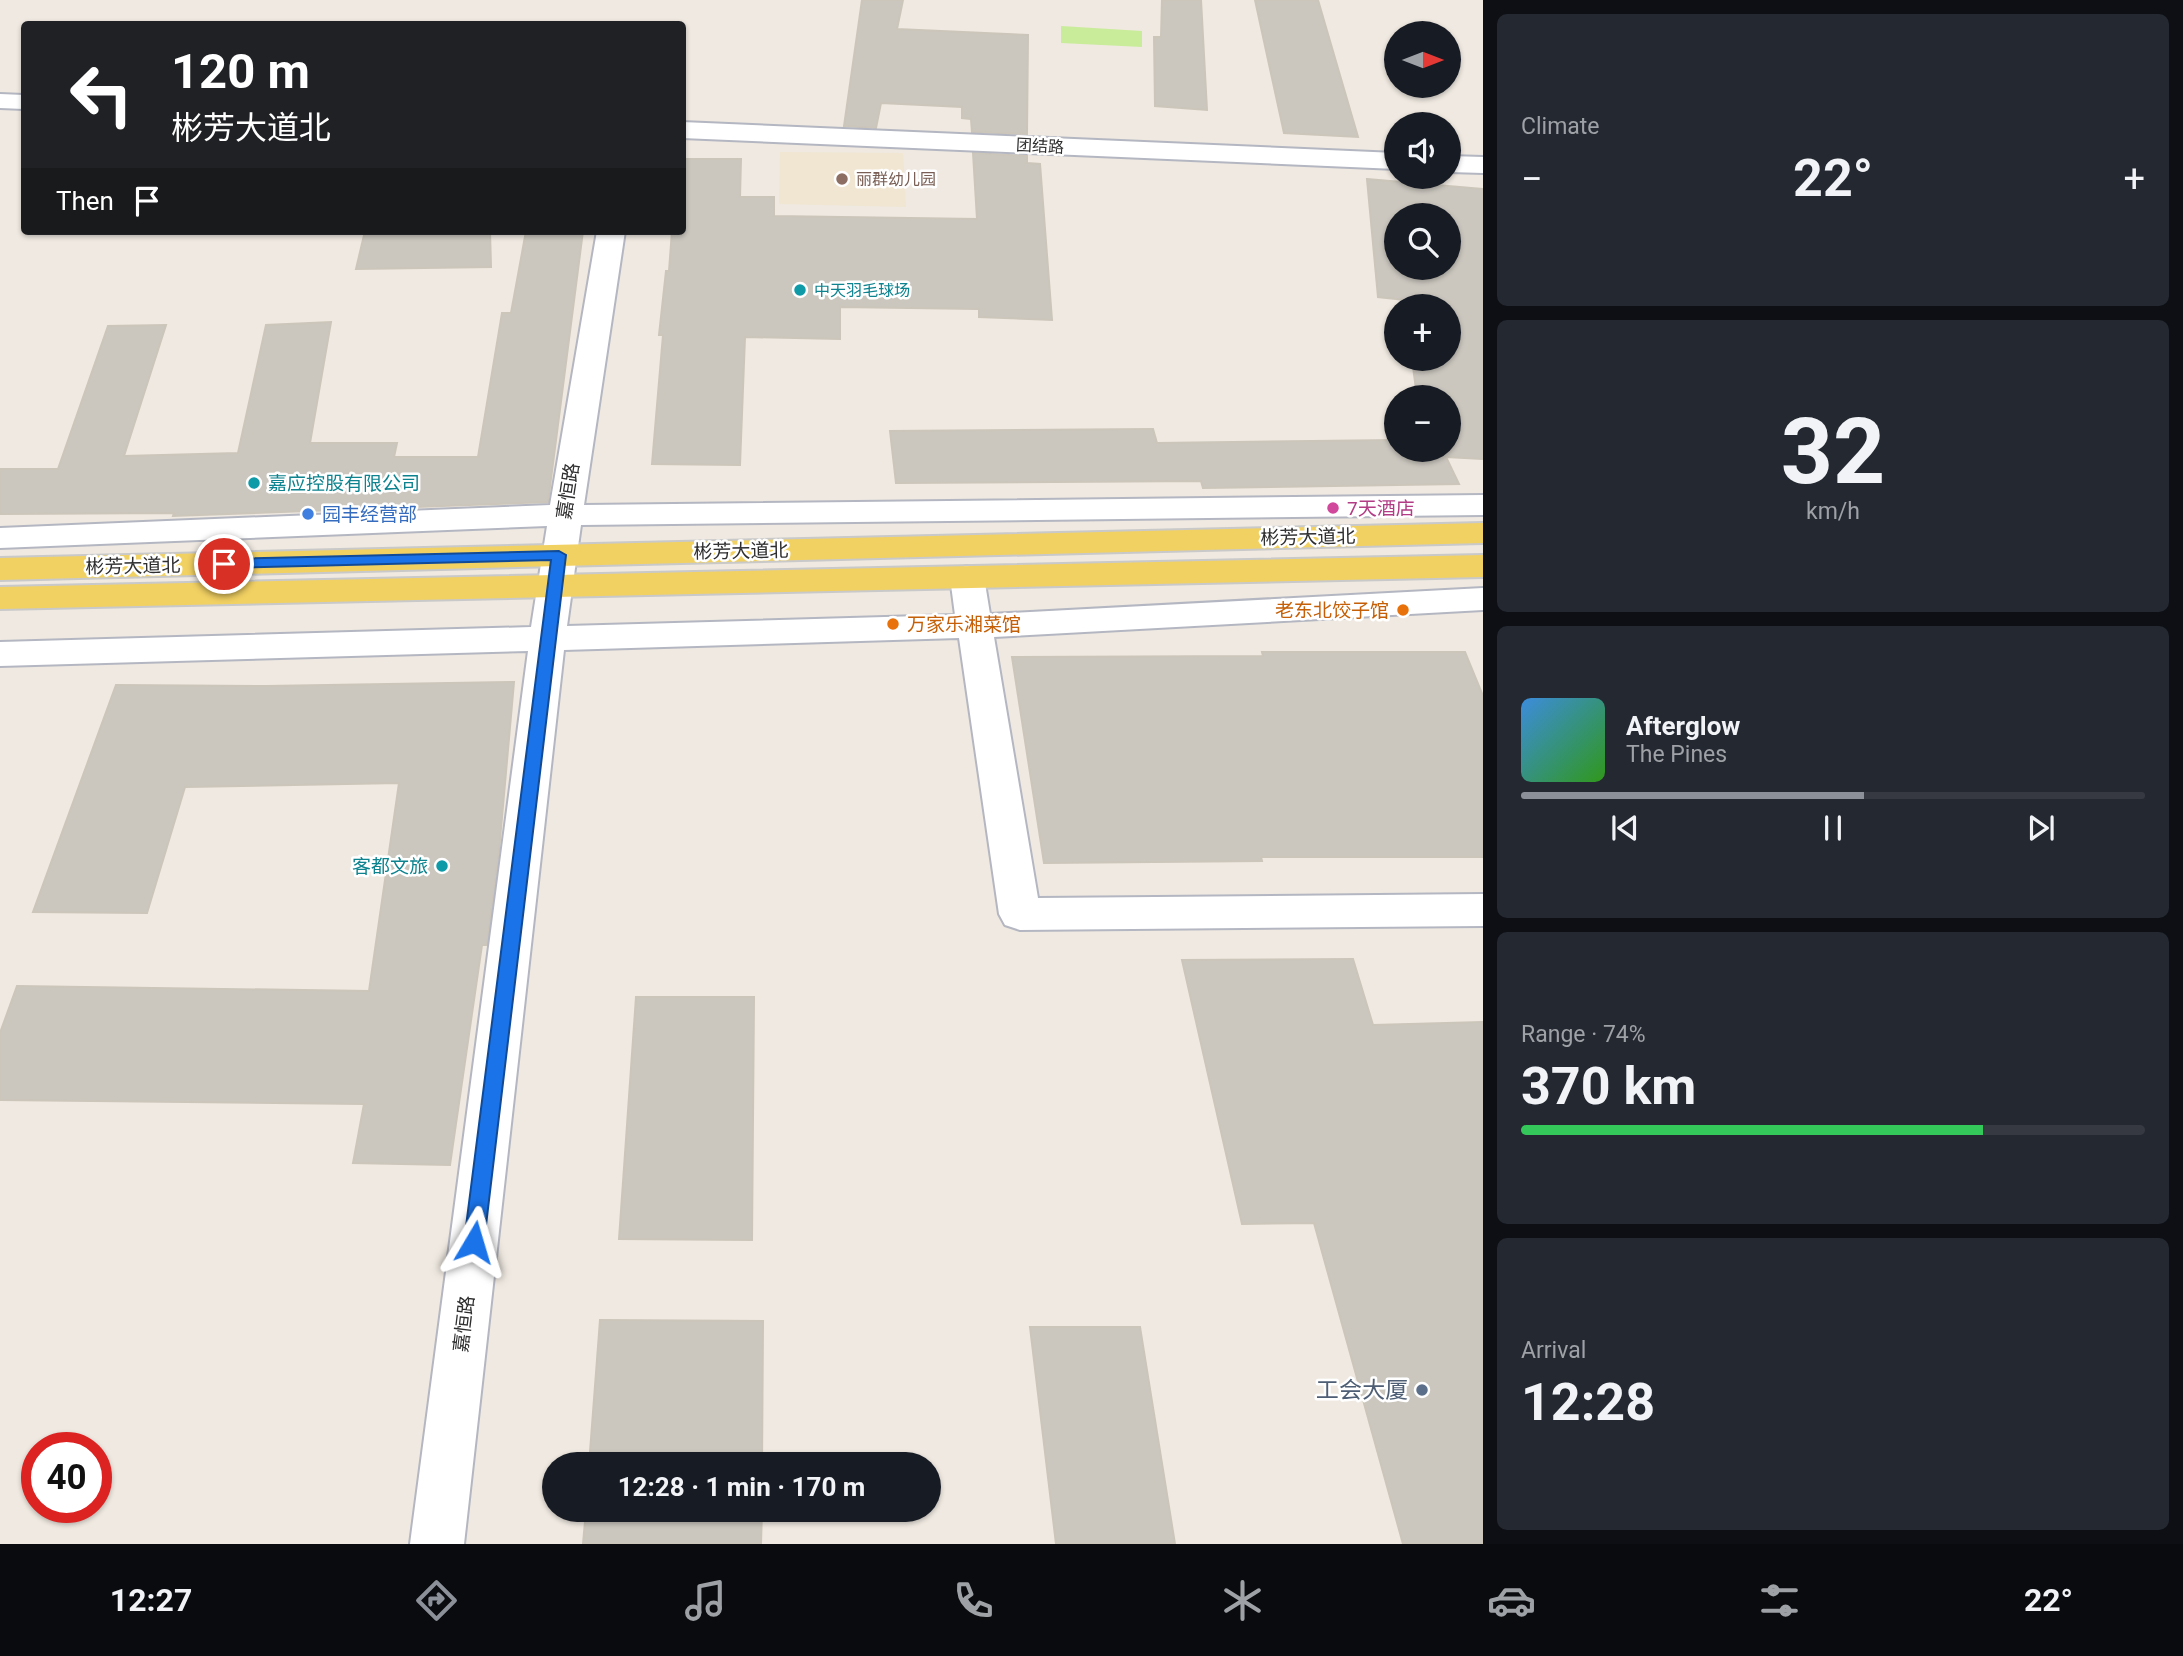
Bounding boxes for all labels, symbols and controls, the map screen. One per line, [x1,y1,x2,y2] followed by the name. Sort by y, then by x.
[1384,21,1461,98] north arrow
[1384,21,1461,462] map controls
[171,43,310,100] text: 120 m
[56,49,147,140] icon: left
[171,109,331,147] text: 彬芳大道北
[1384,112,1461,189] button: sound
[1521,113,1600,140] text: Climate
[1016,135,1064,157] street label: 团结路
[1793,148,1873,209] text: 22°
[1521,157,1543,201] text: −
[2123,157,2145,201] text: +
[856,170,936,189] place label: 丽群幼儿园
[834,171,850,187] marker: 丽群幼儿园
[128,182,166,220] icon: arrive
[56,186,114,216] text: Then
[1384,203,1461,280] button: search
[814,281,910,300] place label: 中天羽毛球场
[792,282,808,298] marker: 中天羽毛球场
[1384,294,1461,371] button: +
[1384,385,1461,462] button: −
[1781,399,1885,505] text: 32
[552,461,584,521] street label: 嘉恒路
[268,472,420,495] place label: 嘉应控股有限公司
[246,475,262,491] marker: 嘉应控股有限公司
[1347,497,1415,520] place label: 7天酒店
[1806,498,1860,525] text: km/h
[1325,500,1341,516] marker: 7天酒店
[322,503,417,526] place label: 园丰经营部
[300,506,316,522] marker: 园丰经营部
[1260,525,1356,549] street label: 彬芳大道北
[194,534,254,594] pin
[693,539,789,563] street label: 彬芳大道北
[205,545,243,583] icon: arrive
[85,554,181,578] street label: 彬芳大道北
[1275,599,1389,622] place label: 老东北饺子馆
[1395,602,1411,618] marker: 老东北饺子馆
[907,613,1021,636] place label: 万家乐湘菜馆
[885,616,901,632] marker: 万家乐湘菜馆
[1626,711,1740,741] text: Afterglow
[1626,741,1727,768] text: The Pines
[1606,809,1644,847] icon: previous
[1814,809,1852,847] icon: pause
[2022,809,2060,847] icon: next
[352,855,428,878] place label: 客都文旅
[434,858,450,874] marker: 客都文旅
[1521,1021,1646,1048] text: Range · 74%
[1521,1056,1696,1117] text: 370 km
[437,1205,511,1279] position arrow
[449,1294,479,1354] street label: 嘉恒路
[1521,1337,1586,1364] text: Arrival
[1521,1372,1655,1433] text: 12:28
[1316,1377,1408,1404] place label: 工会大厦
[1414,1382,1430,1398] marker: 工会大厦
[21,1432,112,1523] speed limit sign: 40
[618,1472,865,1502] text: 12:28 · 1 min · 170 m
[412,1576,461,1625] icon: directions
[681,1576,730,1625] icon: music
[949,1576,998,1625] icon: phone
[1218,1576,1267,1625] icon: climate
[1487,1576,1536,1625] icon: car
[1755,1576,1804,1625] icon: filters
[110,1581,192,1619] text: 12:27
[2024,1581,2073,1619] text: 22°

